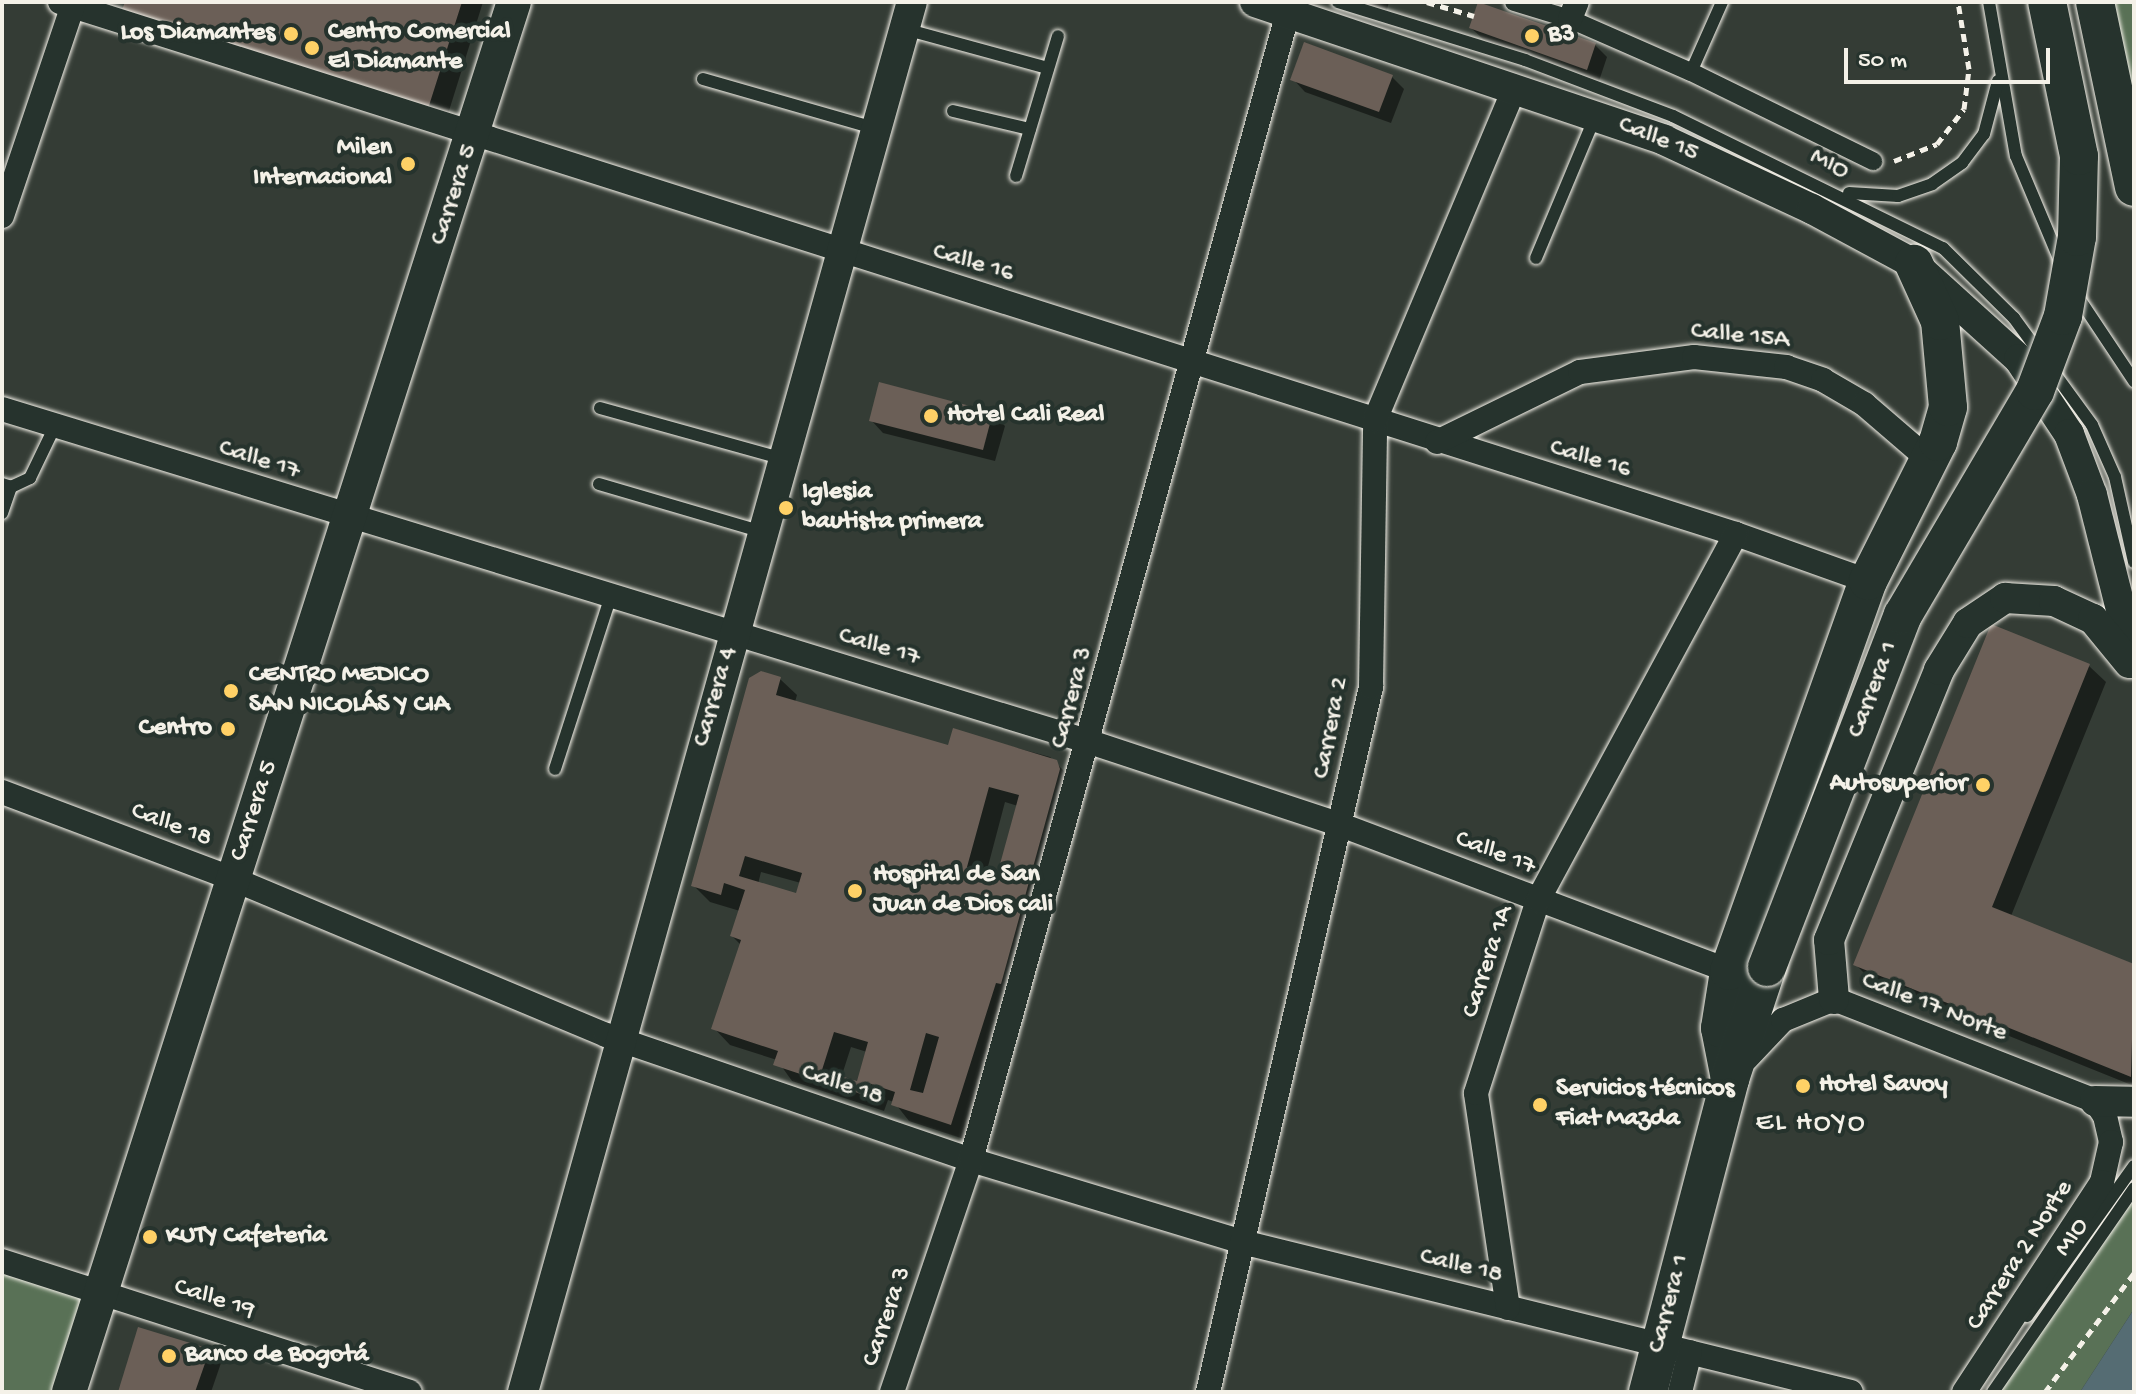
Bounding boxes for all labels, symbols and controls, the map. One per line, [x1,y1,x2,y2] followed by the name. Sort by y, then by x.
[328,17,511,78] place label: Centro Comercial El Diamante
[120,18,275,50] place label: Los Diamantes
[1548,20,1575,52] place label: B3
[282,25,300,43] marker: Los Diamantes
[1523,27,1541,45] marker: B3
[1848,32,2054,82] scale bar
[303,39,321,57] marker: Centro Comercial El Diamante
[1858,47,1907,76] text: 50 m
[1613,110,1703,170] street label: Calle 15
[253,133,392,194] place label: Milen Internacional
[424,141,486,249] street label: Carrera 5
[1804,142,1854,188] street label: MIO
[399,155,417,173] marker: Milen Internacional
[929,237,1017,291] street label: Calle 16
[1689,316,1791,358] street label: Calle 15A
[947,400,1104,432] place label: Hotel Cali Real
[922,407,940,425] marker: Hotel Cali Real
[214,433,304,489] street label: Calle 17
[1546,433,1634,487] street label: Calle 16
[802,477,983,538] place label: Iglesia bautista primera
[777,499,795,517] marker: Iglesia bautista primera
[834,621,924,675] street label: Calle 17
[1841,637,1907,743] street label: Carrera 1
[687,643,745,751] street label: Carrera 4
[1045,644,1101,752] street label: Carrera 3
[249,660,449,722] place label: CENTRO MEDICO SAN NICOLÁS Y CIA
[1307,675,1357,781] street label: Carrera 2
[220,680,242,702] marker: CENTRO MEDICO SAN NICOLÁS Y CIA
[139,713,212,745] place label: Centro
[219,720,237,738] marker: Centro
[224,757,286,865] street label: Carrera 5
[1830,769,1967,801] place label: Autosuperior
[1974,776,1992,794] marker: Autosuperior
[126,796,216,856] street label: Calle 18
[1450,824,1540,884] street label: Calle 17
[873,860,1053,922] place label: Hospital de San Juan de Dios cali
[844,880,866,902] marker: Hospital de San Juan de Dios cali
[1456,902,1522,1022] street label: Carrera 1A
[1857,966,2011,1050] street label: Calle 17 Norte
[797,1058,887,1114] street label: Calle 18
[1819,1070,1948,1102] place label: Hotel Savoy
[1556,1074,1734,1136] place label: Servicios técnicos Fiat Mazda
[1794,1077,1812,1095] marker: Hotel Savoy
[1531,1096,1549,1114] marker: Servicios técnicos Fiat Mazda
[1755,1107,1867,1141] district label: EL HOYO
[1961,1175,2081,1337] street label: Carrera 2 Norte
[2049,1213,2097,1263] street label: MIO
[166,1221,327,1253] place label: KUTY Cafeteria
[141,1228,159,1246] marker: KUTY Cafeteria
[1416,1242,1506,1292] street label: Calle 18
[1642,1251,1698,1357] street label: Carrera 1
[856,1263,920,1371] street label: Carrera 3
[170,1272,258,1328] street label: Calle 19
[185,1340,368,1372] place label: Banco de Bogotá
[160,1347,178,1365] marker: Banco de Bogotá

